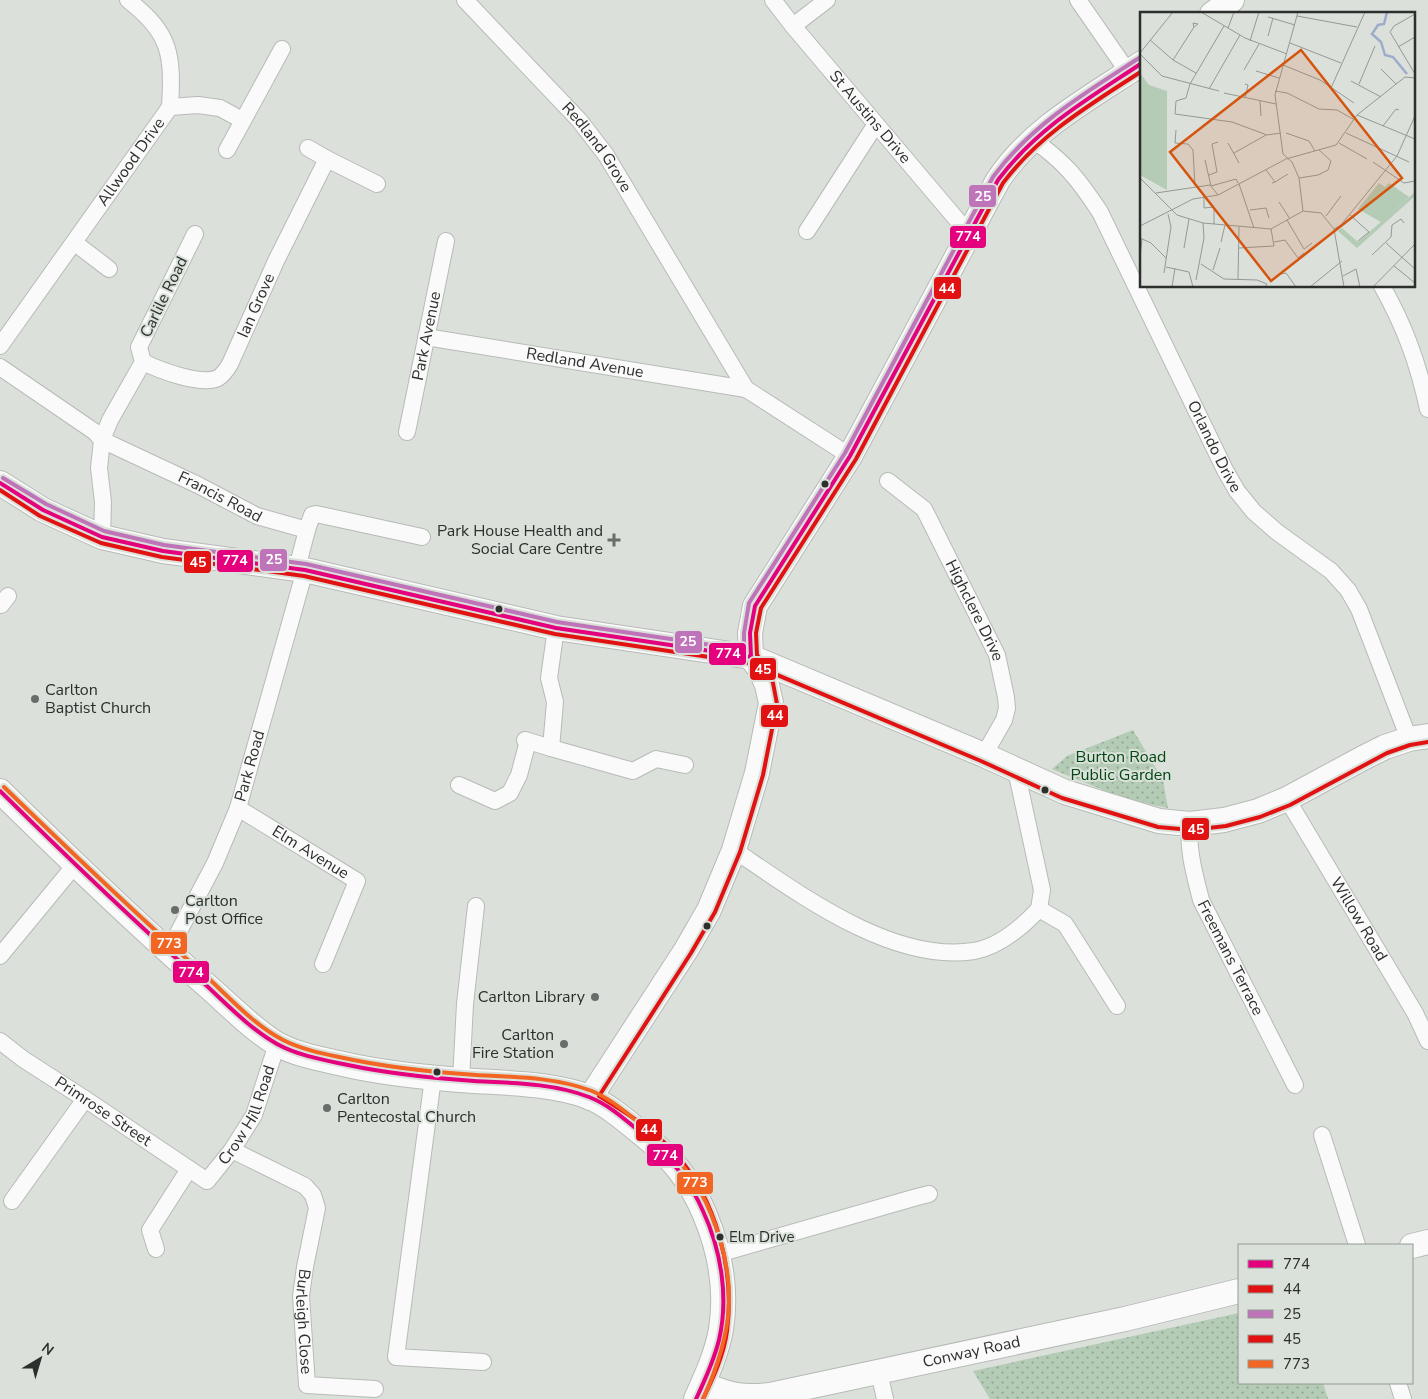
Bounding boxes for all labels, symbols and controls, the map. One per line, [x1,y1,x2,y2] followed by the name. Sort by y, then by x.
[1140,12,1416,288] inset map
[824,66,916,168] street label: St Austins Drive
[557,97,637,196] street label: Redland Grove
[92,113,170,210] street label: Allwood Drive
[968,184,997,208] line badge: 25
[975,187,991,206] text: 25
[949,225,987,249] line badge: 774
[955,227,981,246] text: 774
[135,253,193,341] street label: Carlile Road
[232,270,280,341] street label: Ian Grove
[933,276,962,300] line badge: 44
[939,279,956,298] text: 44
[407,289,446,383] street label: Park Avenue
[525,342,645,383] street label: Redland Avenue
[1182,397,1247,497] street label: Orlando Drive
[174,466,266,528] street label: Francis Road
[820,479,830,489] unlabelled marker
[437,520,603,560] place label: Park House Health and Social Care Centre
[607,533,621,547] marker: Park House Health and Social Care Centre
[259,548,288,572] line badge: 25
[216,549,254,573] line badge: 774
[183,550,212,574] line badge: 45
[266,550,282,569] text: 25
[222,551,248,570] text: 774
[190,553,206,572] text: 45
[940,556,1009,663] street label: Highclere Drive
[494,604,504,614] unlabelled marker
[674,630,703,654] line badge: 25
[680,632,696,651] text: 25
[708,642,747,666] line badge: 774
[715,644,741,663] text: 774
[749,657,777,681] line badge: 45
[755,660,771,679] text: 45
[45,679,151,719] place label: Carlton Baptist Church
[29,693,41,705] marker: Carlton Baptist Church
[760,704,789,728] line badge: 44
[767,706,784,725] text: 44
[229,728,270,804] street label: Park Road
[1071,746,1171,786] park label: Burton Road Public Garden
[1040,785,1050,795] unlabelled marker
[1181,817,1210,841] line badge: 45
[268,820,353,884] street label: Elm Avenue
[1188,820,1204,839] text: 45
[1325,873,1393,965] street label: Willow Road
[185,890,263,930] place label: Carlton Post Office
[1192,896,1269,1019] street label: Freemans Terrace
[169,904,181,916] marker: Carlton Post Office
[702,921,712,931] unlabelled marker
[150,931,188,955] line badge: 773
[156,934,182,953] text: 773
[172,960,210,984] line badge: 774
[178,963,204,982] text: 774
[478,986,586,1008] place label: Carlton Library
[589,991,601,1003] marker: Carlton Library
[472,1024,554,1064] place label: Carlton Fire Station
[558,1038,570,1050] marker: Carlton Fire Station
[213,1062,280,1170] street label: Crow Hill Road
[432,1067,442,1077] unlabelled marker
[51,1071,156,1152] street label: Primrose Street
[337,1088,476,1128] place label: Carlton Pentecostal Church
[321,1102,333,1114] marker: Carlton Pentecostal Church
[635,1118,663,1142] line badge: 44
[641,1120,658,1139] text: 44
[646,1143,684,1167] line badge: 774
[652,1146,678,1165] text: 774
[676,1171,714,1195] line badge: 773
[682,1173,708,1192] text: 773
[729,1227,794,1247] place label: Elm Drive
[715,1232,725,1242] marker: Elm Drive
[1238,1244,1413,1384] legend
[1283,1254,1310,1274] text: 774
[290,1267,317,1375] street label: Burleigh Close
[1283,1279,1301,1299] text: 44
[1283,1304,1301,1324] text: 25
[1283,1329,1301,1349] text: 45
[921,1331,1022,1373] street label: Conway Road
[15,1334,65,1384] north arrow
[38,1338,58,1360] text: N
[1283,1354,1310,1374] text: 773

